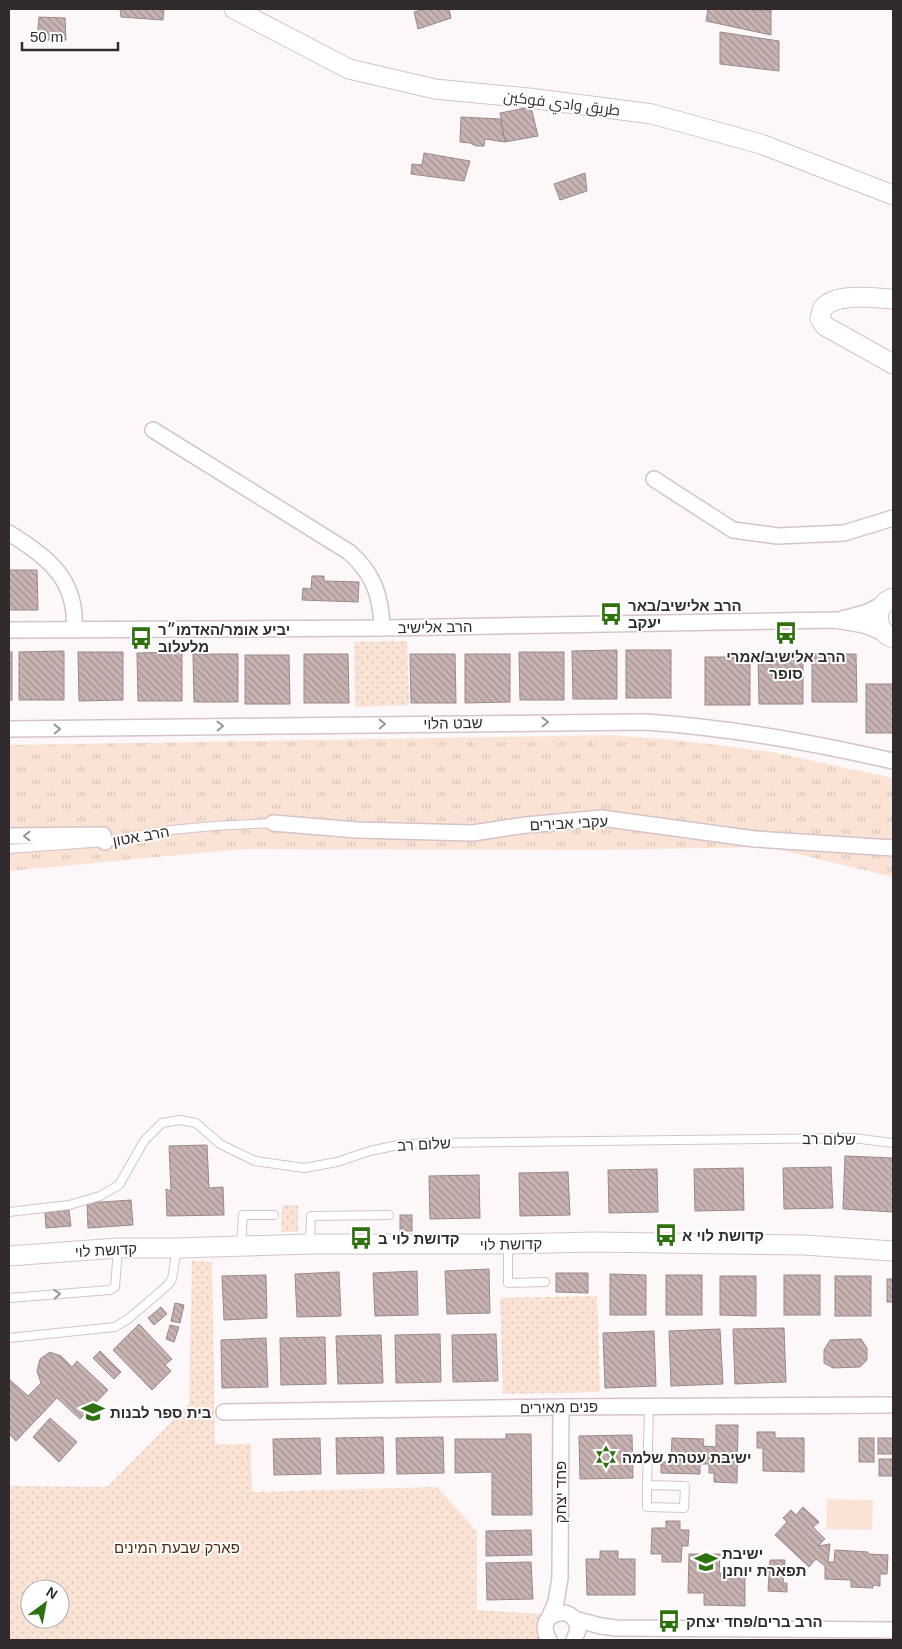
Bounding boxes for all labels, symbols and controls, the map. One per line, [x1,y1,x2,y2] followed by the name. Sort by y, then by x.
[22,20,119,52] scale bar
[30,28,63,45] text: 50 m
[502,87,621,123] street label: طريق وادي فوکين
[628,597,742,631] place label: הרב אלישיב/באר יעקב
[598,601,624,627] bus stop icon: הרב אלישיב/באר יעקב
[398,618,472,636] street label: הרב אלישיב
[773,620,799,646] bus stop icon: הרב אלישיב/אמרי סופר
[158,621,290,655] place label: יביע אומר/האדמו״ר מלעלוב
[128,625,154,651] bus stop icon: יביע אומר/האדמו״ר מלעלוב
[726,648,846,682] place label: הרב אלישיב/אמרי סופר
[423,714,483,732] street label: שבט הלוי
[542,717,549,727] one-way arrow
[379,719,387,729] one-way arrow
[216,721,224,732] one-way arrow
[54,723,62,734] one-way arrow
[529,812,609,834] street label: עקבי אבירים
[111,823,171,849] street label: הרב אטון
[22,831,30,841] one-way arrow
[802,1130,856,1148] street label: שלום רב
[397,1134,451,1154] street label: שלום רב
[653,1222,679,1248] bus stop icon: קדושת לוי א
[348,1225,374,1251] bus stop icon: קדושת לוי ב
[682,1227,764,1244] place label: קדושת לוי א
[378,1230,459,1247] place label: קדושת לוי ב
[480,1235,542,1253] street label: קדושת לוי
[74,1240,138,1260] street label: קדושת לוי
[54,1289,62,1300] one-way arrow
[520,1398,598,1416] street label: פנים מאירים
[80,1399,106,1425] school or university icon: בית ספר לבנות
[110,1404,212,1421] place label: בית ספר לבנות
[593,1444,619,1470] synagogue icon: ישיבת עטרת שלמה
[622,1449,751,1466] place label: ישיבת עטרת שלמה
[552,1461,569,1523] street label: פחד יצחק
[114,1539,240,1556] park label: פארק שבעת המינים
[722,1545,806,1579] place label: ישיבת תפארת יוחנן
[693,1549,719,1575] school or university icon: ישיבת תפארת יוחנן
[20,1579,70,1629] north arrow
[43,1584,60,1602] text: N
[656,1608,682,1634] bus stop icon: הרב ברים/פחד יצחק
[686,1613,823,1630] place label: הרב ברים/פחד יצחק

